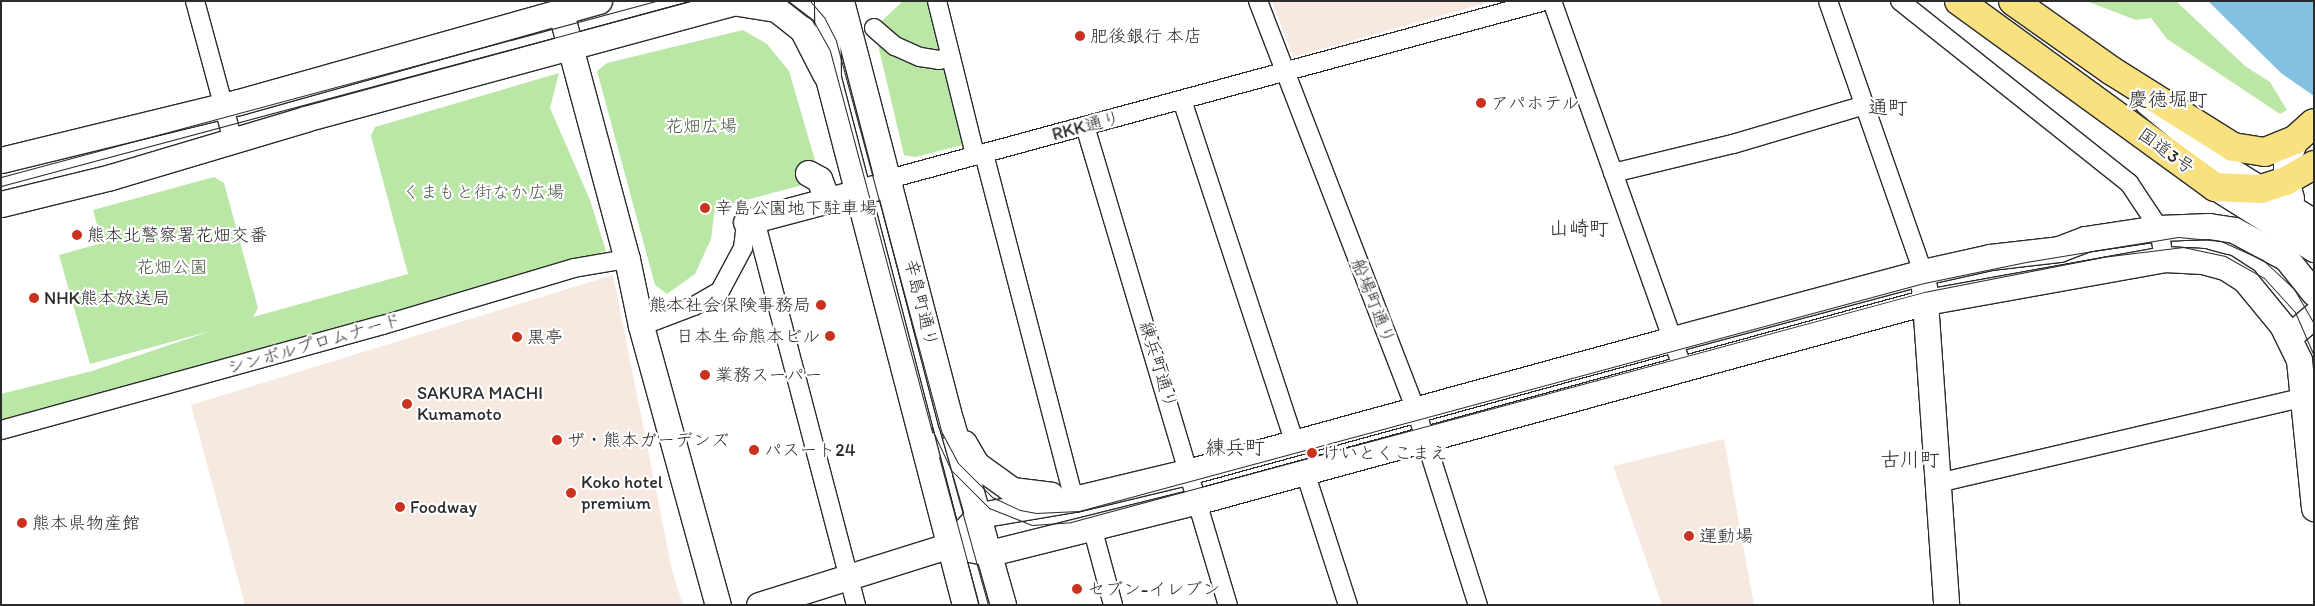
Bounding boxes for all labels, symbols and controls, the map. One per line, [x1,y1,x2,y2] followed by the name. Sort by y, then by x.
[1090,25,1202,47] place label: 肥後銀行 本店
[1074,30,1086,42] marker: 肥後銀行 本店
[2128,87,2208,111] district label: 慶徳堀町
[1491,92,1581,114] place label: アパホテル
[1868,95,1908,119] district label: 通町
[1475,97,1487,109] marker: アパホテル
[1050,107,1122,145] street label: RKK通り
[665,115,737,137] park label: 花畑広場
[2134,124,2198,178] street label: 国道3号
[402,181,564,203] park label: くまもと街なか広場
[715,197,877,219] place label: 辛島公園地下駐車場
[699,202,711,214] marker: 辛島公園地下駐車場
[1549,216,1609,240] district label: 山崎町
[87,224,267,246] place label: 熊本北警察署花畑交番
[71,229,83,241] marker: 熊本北警察署花畑交番
[1346,255,1400,347] street label: 船場町通り
[136,256,208,278] park label: 花畑公園
[900,257,942,349] street label: 辛島町通り
[44,287,170,309] place label: NHK熊本放送局
[28,292,40,304] marker: NHK熊本放送局
[649,294,811,316] place label: 熊本社会保険事務局
[815,299,827,311] marker: 熊本社会保険事務局
[225,309,403,379] street label: シンボルプロムナード
[1135,319,1181,411] street label: 練兵町通り
[676,325,820,347] place label: 日本生命熊本ビル
[527,326,563,348] place label: 黒亭
[824,330,836,342] marker: 日本生命熊本ビル
[511,331,523,343] marker: 黒亭
[715,364,822,386] place label: 業務スーパー
[699,369,711,381] marker: 業務スーパー
[417,383,543,426] place label: SAKURA MACHI Kumamoto
[401,398,413,410] marker: SAKURA MACHI Kumamoto
[567,429,729,451] place label: ザ・熊本ガーデンズ
[551,434,563,446] marker: ザ・熊本ガーデンズ
[1205,435,1265,459] district label: 練兵町
[764,439,856,461] place label: パスート24
[1322,442,1448,464] place label: けいとくこまえ
[748,444,760,456] marker: パスート24
[1306,447,1318,459] marker: けいとくこまえ
[1880,447,1940,471] district label: 古川町
[581,472,663,514] place label: Koko hotel premium
[565,487,577,499] marker: Koko hotel premium
[410,496,477,518] place label: Foodway
[394,501,406,513] marker: Foodway
[32,512,140,534] place label: 熊本県物産館
[16,517,28,529] marker: 熊本県物産館
[1699,525,1753,547] place label: 運動場
[1683,530,1695,542] marker: 運動場
[1087,578,1220,600] place label: セブン-イレブン
[1071,583,1083,595] marker: セブン-イレブン

